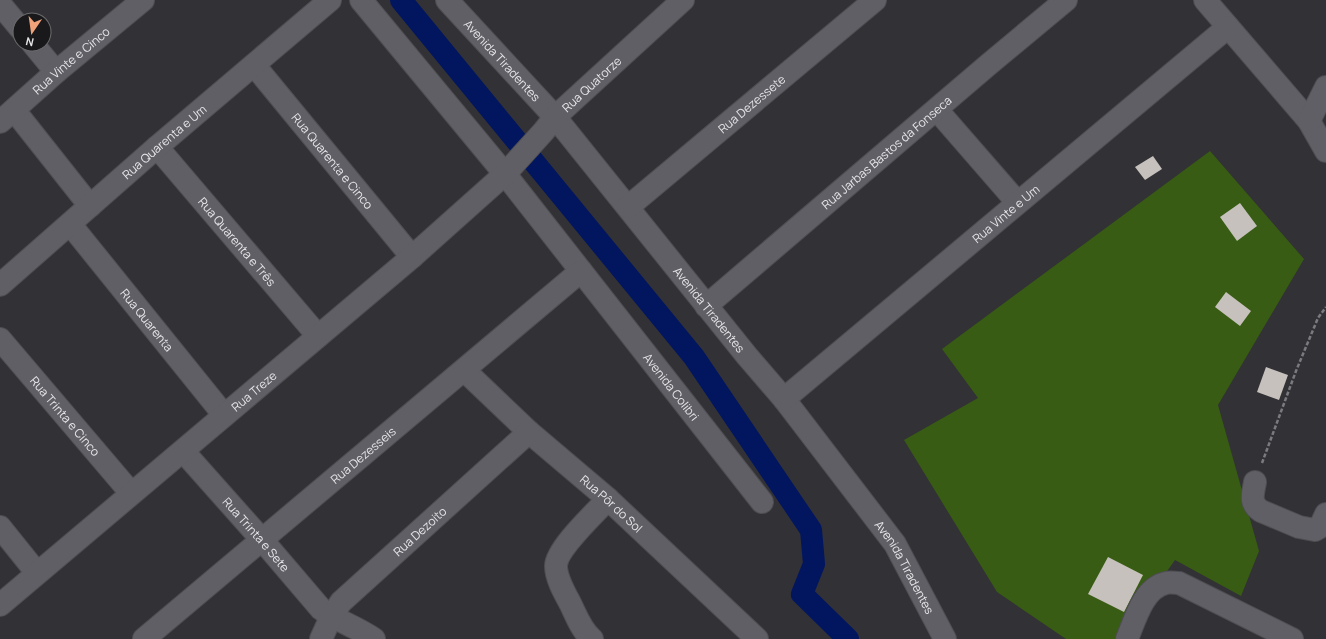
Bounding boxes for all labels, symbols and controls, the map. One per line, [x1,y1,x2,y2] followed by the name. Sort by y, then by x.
[12,12,52,52] north arrow
[461,16,545,105] street label: Avenida Tiradentes
[29,23,113,98] street label: Rua Vinte e Cinco
[24,34,35,50] text: N
[558,52,625,115] street label: Rua Quatorze
[714,70,789,137] street label: Rua Dezessete
[817,91,955,213] street label: Rua Jarbas Bastos da Fonseca
[118,100,210,183] street label: Rua Quarenta e Um
[288,109,377,212] street label: Rua Quarenta e Cinco
[968,180,1043,247] street label: Rua Vinte e Um
[195,193,280,290] street label: Rua Quarenta e Três
[670,263,749,356] street label: Avenida Tiradentes
[117,285,178,355] street label: Rua Quarenta
[640,349,703,424] street label: Avenida Colibri
[227,367,280,415] street label: Rua Treze
[27,372,104,460] street label: Rua Trinta e Cinco
[326,422,399,487] street label: Rua Dezesseis
[577,471,647,536] street label: Rua Pôr do Sol
[219,493,294,575] street label: Rua Trinta e Sete
[389,502,450,560] street label: Rua Dezoito
[871,517,939,617] street label: Avenida Tiradentes

